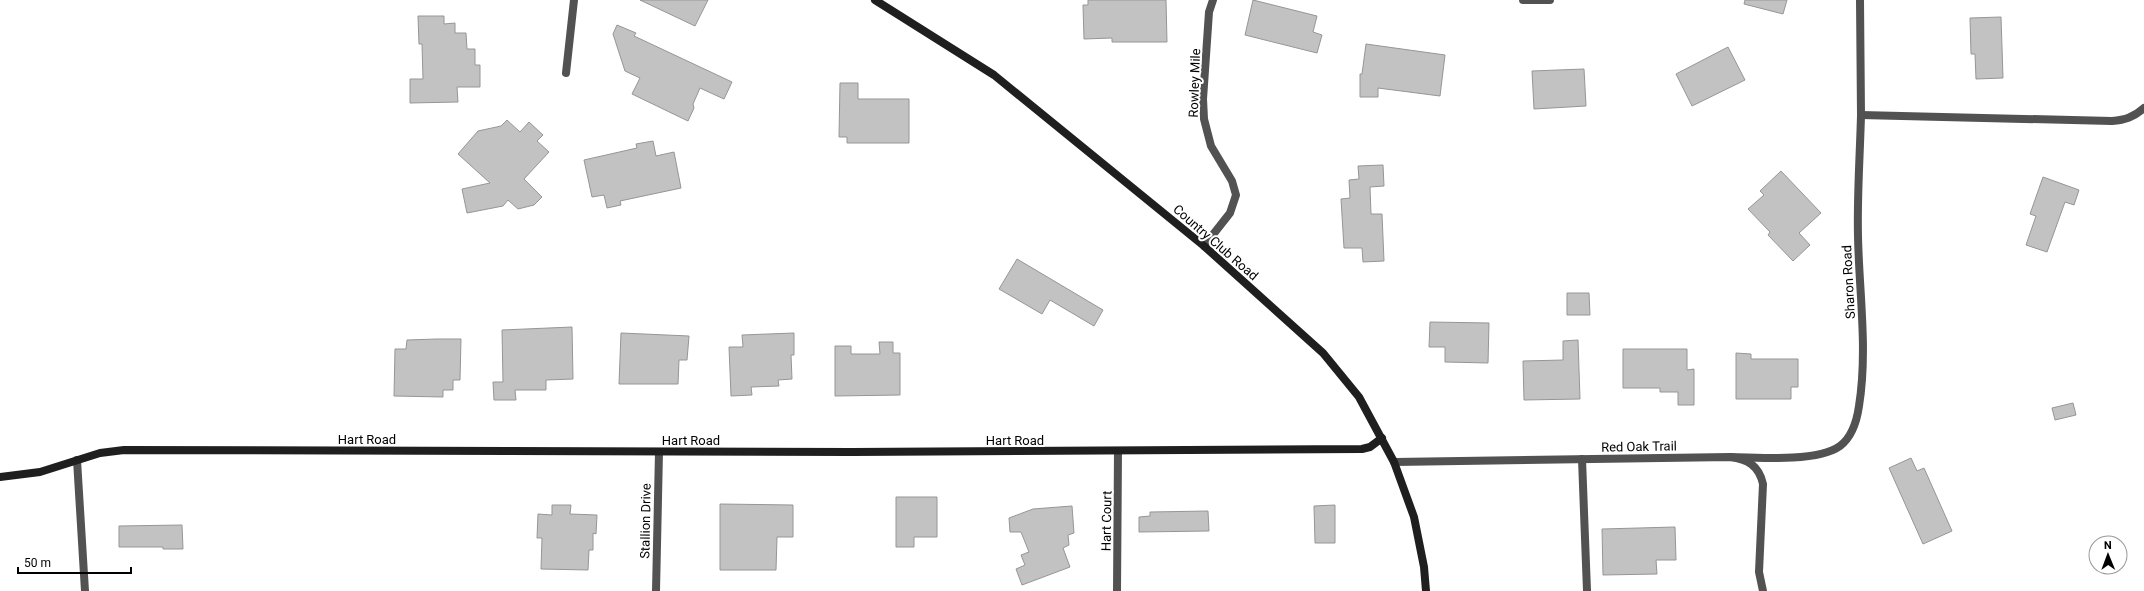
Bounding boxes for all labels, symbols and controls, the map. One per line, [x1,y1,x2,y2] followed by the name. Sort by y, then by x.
[1186,48,1203,118] street label: Rowley Mile
[1170,201,1261,283] street label: Country Club Road
[1839,245,1858,319] street label: Sharon Road
[338,432,396,447] street label: Hart Road
[662,433,720,448] street label: Hart Road
[986,433,1044,448] street label: Hart Road
[1601,438,1677,455] street label: Red Oak Trail
[637,483,654,559] street label: Stallion Drive
[1098,491,1115,551] street label: Hart Court
[2088,535,2128,575] north arrow
[2104,539,2112,552] text: N
[18,549,131,575] scale bar
[24,556,51,570] text: 50 m

